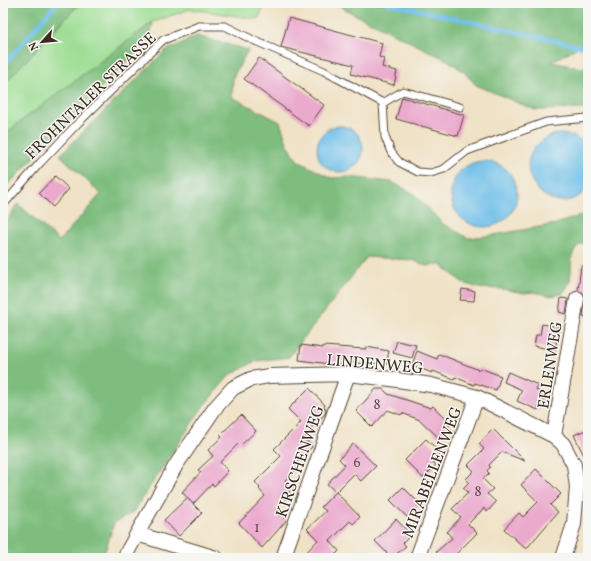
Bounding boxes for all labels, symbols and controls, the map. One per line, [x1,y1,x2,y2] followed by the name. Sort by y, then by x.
[22,22,62,62] north arrow
[21,28,159,162] street label: FROHNTALER STRASSE
[533,320,569,411] street label: ERLENWEG
[326,350,424,380] street label: LINDENWEG
[373,396,381,415] house number: 8
[271,402,330,521] street label: KIRSCHENWEG
[398,404,468,542] street label: MIRABELLENWEG
[353,454,361,473] house number: 6
[474,483,482,502] house number: 8
[254,519,260,538] house number: 1

